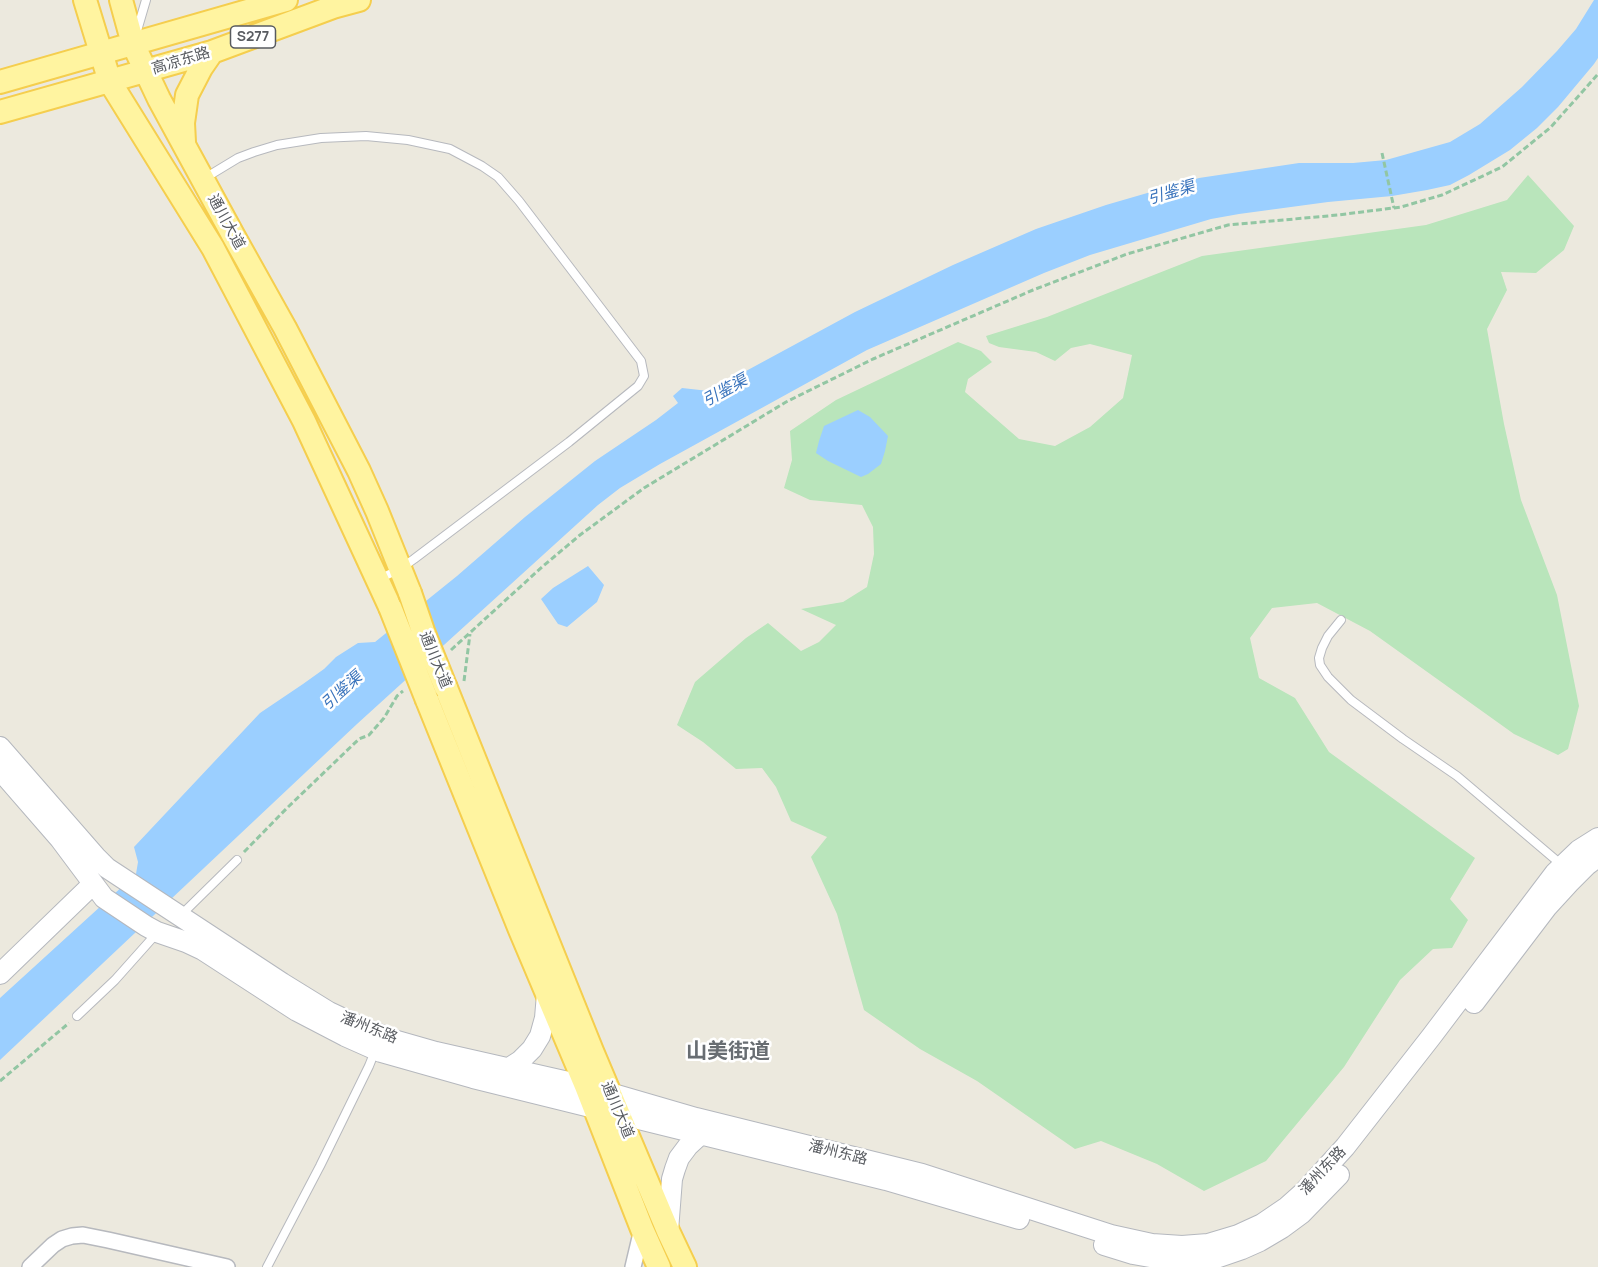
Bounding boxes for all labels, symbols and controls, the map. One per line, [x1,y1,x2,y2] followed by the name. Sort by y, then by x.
[230,26,276,48] road number: S277
[150,44,212,78] street label: 高凉东路
[1145,177,1197,209] water label: 引鉴渠
[204,191,248,253] street label: 通川大道
[699,371,751,411] water label: 引鉴渠
[415,629,455,691] street label: 通川大道
[318,668,366,714] water label: 引鉴渠
[338,1008,400,1048] street label: 潘州东路
[686,1039,770,1065] district label: 山美街道
[597,1079,637,1141] street label: 通川大道
[807,1137,869,1169] street label: 潘州东路
[1296,1143,1350,1199] street label: 潘州东路

